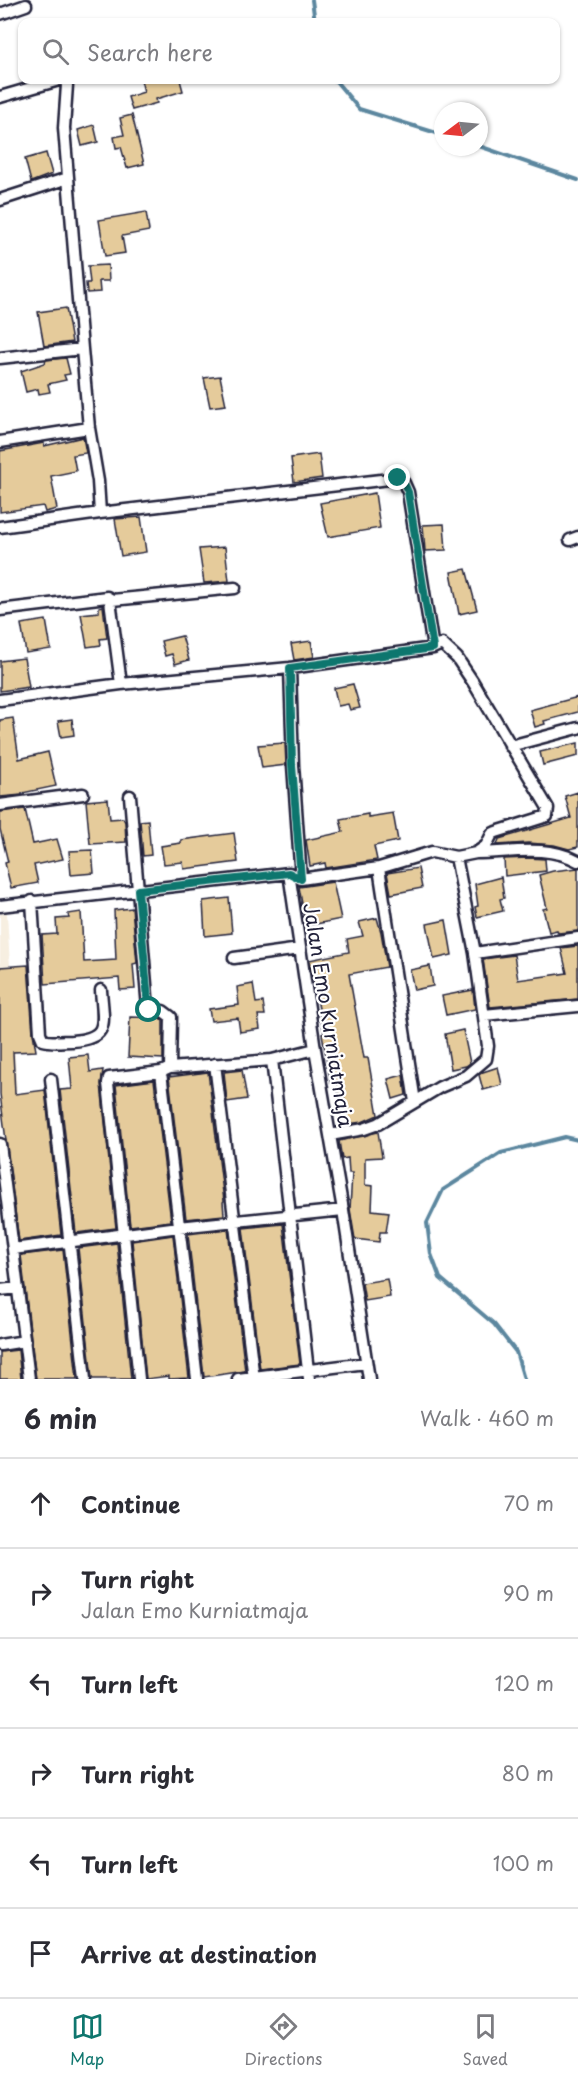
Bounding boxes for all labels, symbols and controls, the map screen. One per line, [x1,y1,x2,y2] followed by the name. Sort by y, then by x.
[18,18,560,84] search box
[39,35,72,68] icon: search
[87,35,213,68] text: Search here
[434,102,488,156] north arrow
[384,464,410,490] route end
[296,901,362,1130] street label: Jalan Emo Kurniatmaja
[135,996,161,1022] route start
[24,1399,97,1438] text: 6 min
[420,1403,554,1433] text: Walk · 460 m
[24,1487,57,1520] icon: ahead
[81,1487,180,1520] text: Continue
[504,1488,554,1518] text: 70 m
[81,1562,194,1595] text: Turn right
[24,1577,57,1610] icon: right
[503,1578,554,1608] text: 90 m
[81,1595,308,1625] text: Jalan Emo Kurniatmaja
[24,1667,57,1700] icon: left
[81,1667,178,1700] text: Turn left
[495,1668,554,1698] text: 120 m
[24,1757,57,1790] icon: right
[81,1757,194,1790] text: Turn right
[502,1758,554,1788] text: 80 m
[24,1847,57,1880] icon: left
[81,1847,178,1880] text: Turn left
[493,1848,554,1878] text: 100 m
[24,1937,57,1970] icon: arrive
[81,1937,317,1970] text: Arrive at destination
[70,2010,104,2070] tab: Map
[244,2010,322,2070] tab: Directions
[462,2010,508,2070] tab: Saved

